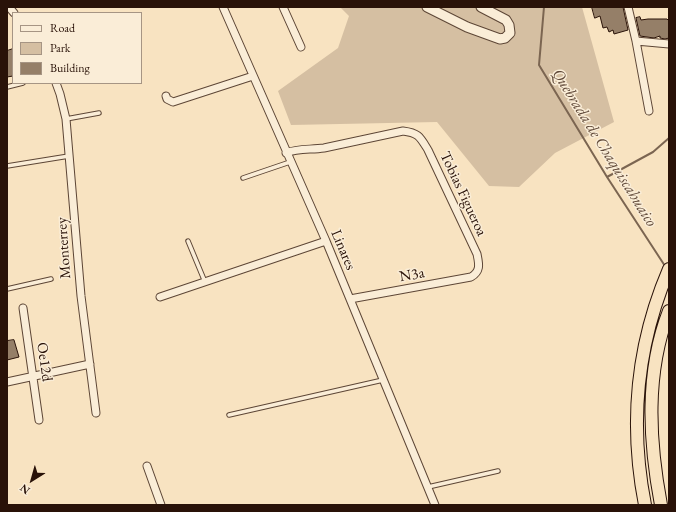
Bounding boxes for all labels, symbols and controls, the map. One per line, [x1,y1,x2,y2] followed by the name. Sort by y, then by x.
[12,12,142,84] legend
[50,20,75,36] text: Road
[50,40,70,56] text: Park
[50,60,90,76] text: Building
[547,66,661,230] water label: Quebrada de Chaquiscahuaico
[436,149,490,239] street label: Tobias Figueroa
[53,217,75,279] street label: Monterrey
[327,227,359,273] street label: Linares
[398,264,426,286] street label: N3a
[32,341,56,383] street label: Oe12d
[12,460,52,500] north arrow
[17,481,33,498] text: N

